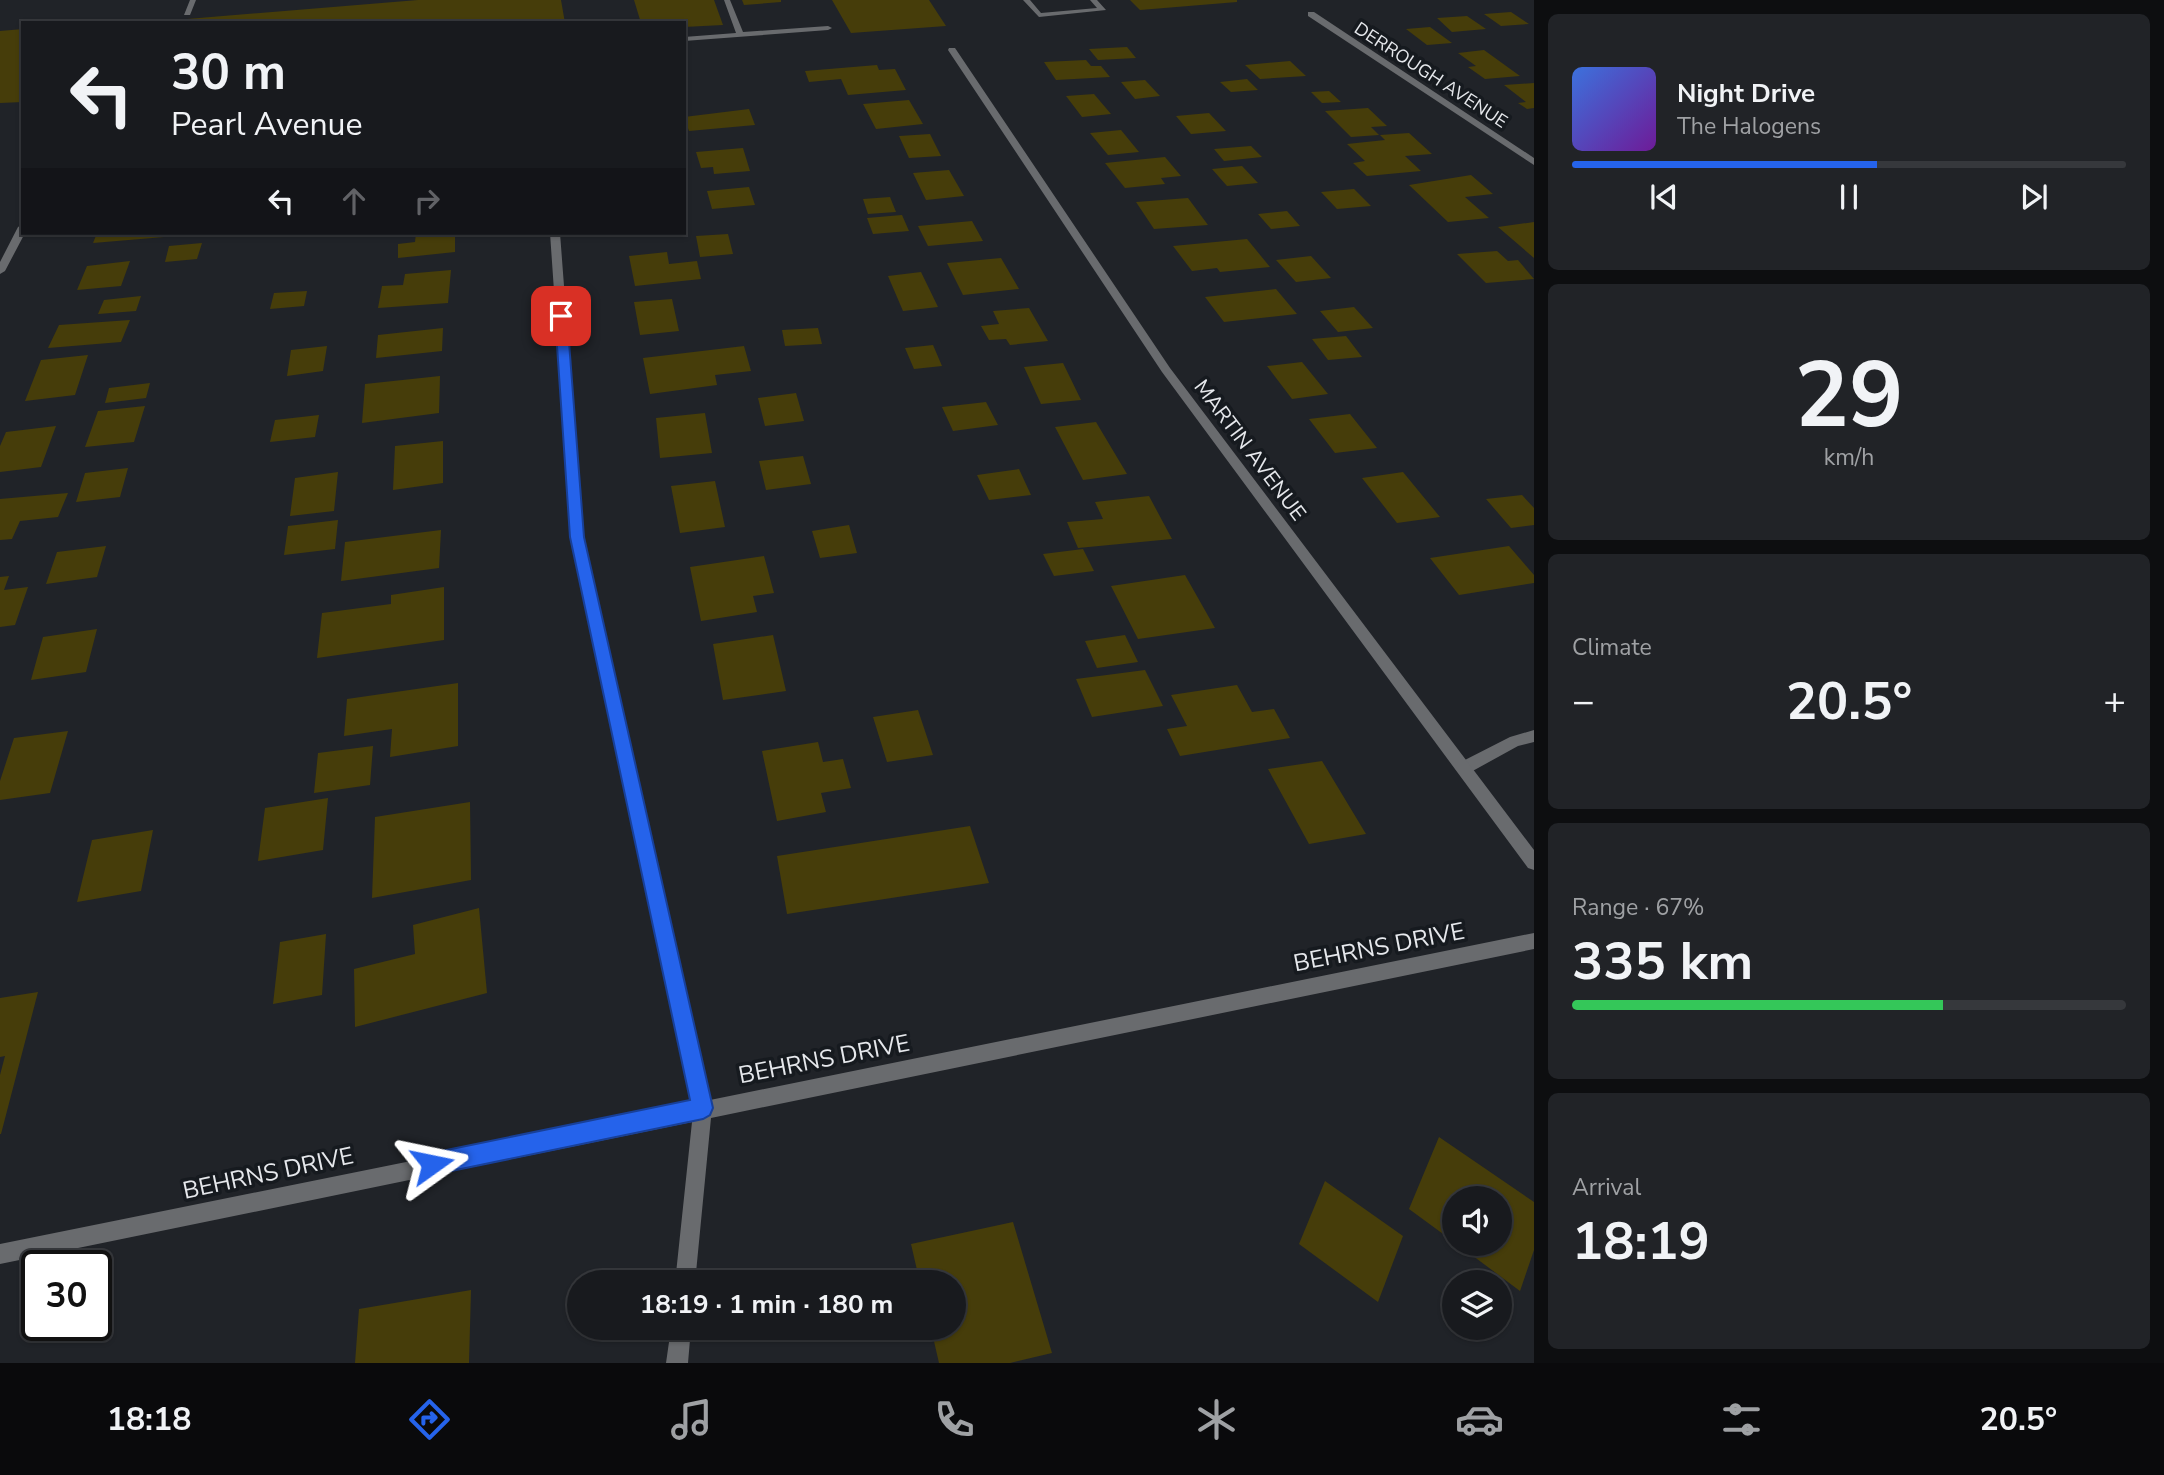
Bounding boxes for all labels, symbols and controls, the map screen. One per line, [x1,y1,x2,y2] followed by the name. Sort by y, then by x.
[1350,16,1512,134] street label: DERROUGH AVENUE
[171,39,286,106] text: 30 m
[56,49,147,140] icon: left
[1677,76,1815,111] text: Night Drive
[171,103,363,146] text: Pearl Avenue
[1677,111,1821,142] text: The Halogens
[1645,178,1683,216] icon: previous
[1830,178,1868,216] icon: pause
[2015,178,2053,216] icon: next
[262,182,300,220] icon: left
[335,182,373,220] icon: ahead
[408,182,446,220] icon: right
[531,286,591,346] pin
[542,297,580,335] icon: arrive
[1794,334,1904,458] text: 29
[1188,374,1312,526] street label: MARTIN AVENUE
[1824,442,1874,473] text: km/h
[1572,632,1652,663] text: Climate
[1786,666,1912,737] text: 20.5°
[1572,676,1595,727] text: −
[2103,676,2126,727] text: +
[1572,892,1704,923] text: Range · 67%
[1291,915,1467,979] street label: BEHRNS DRIVE
[1572,926,1753,997] text: 335 km
[736,1027,912,1091] street label: BEHRNS DRIVE
[395,1127,469,1201] position arrow
[180,1139,356,1207] street label: BEHRNS DRIVE
[1572,1172,1641,1203] text: Arrival
[1442,1186,1512,1340] map controls
[1442,1186,1512,1256] button: sound
[1572,1206,1710,1277] text: 18:19
[21,1250,112,1341] speed limit sign: 30
[1442,1270,1512,1340] button: layers
[640,1287,893,1322] text: 18:19 · 1 min · 180 m
[405,1395,454,1444] icon: directions
[667,1395,716,1444] icon: music
[930,1395,979,1444] icon: phone
[1192,1395,1241,1444] icon: climate
[1455,1395,1504,1444] icon: car
[1717,1395,1766,1444] icon: filters
[107,1398,191,1441] text: 18:18
[1980,1398,2057,1441] text: 20.5°

